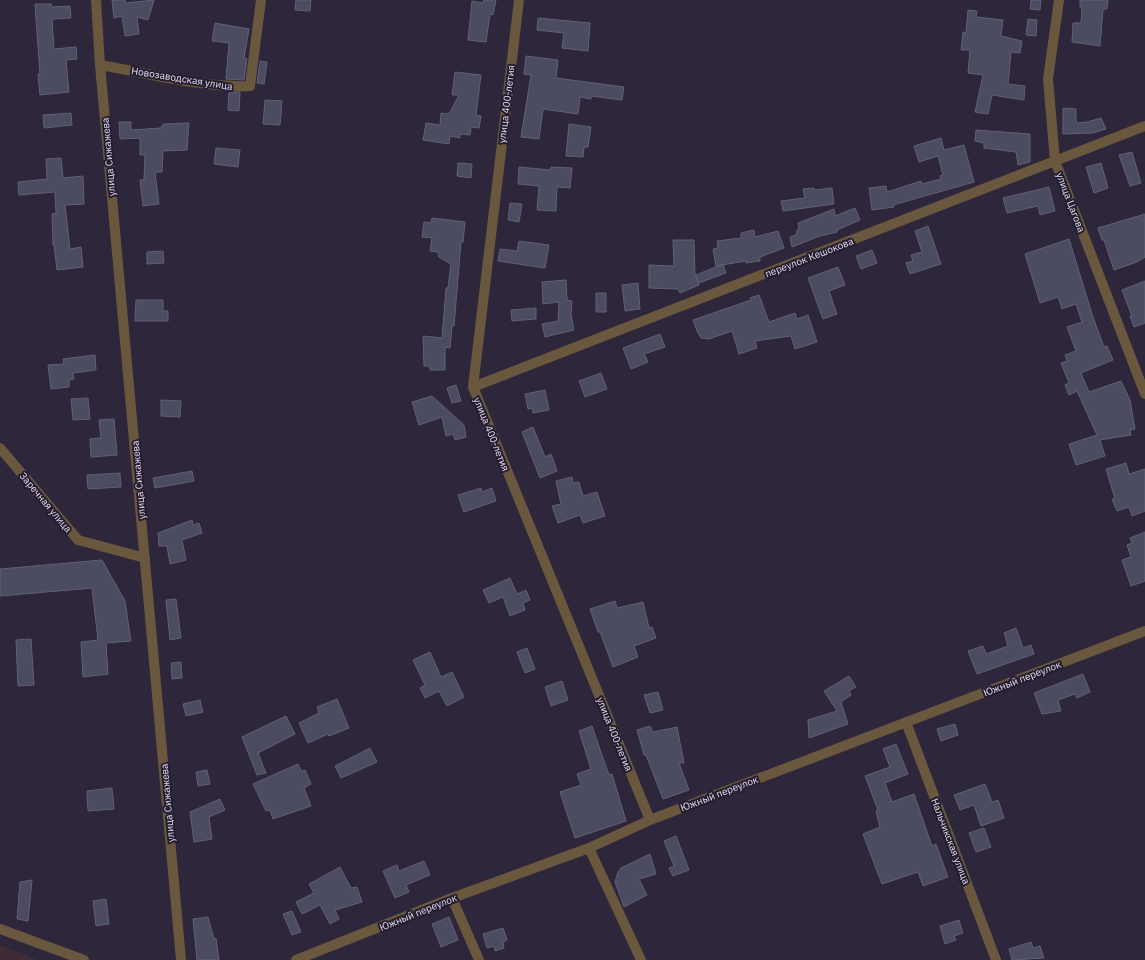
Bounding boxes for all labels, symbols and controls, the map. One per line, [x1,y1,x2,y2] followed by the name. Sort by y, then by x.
[130,64,234,93] street label: Новозаводская улица
[495,64,518,144] street label: улица 400-летия
[99,116,118,197] street label: улица Сижажева
[1053,170,1088,235] street label: улица Цагова
[763,234,856,280] street label: переулок Кешокова
[471,395,512,473] street label: улица 400-летия
[129,439,148,520] street label: улица Сижажева
[17,470,75,536] street label: Заречная улица
[981,657,1064,699] street label: Южный переулок
[594,695,635,773] street label: улица 400-летия
[158,762,177,843] street label: улица Сижажева
[678,772,761,814] street label: Южный переулок
[928,796,973,887] street label: Нальчикская улица
[377,891,459,934] street label: Южный переулок

